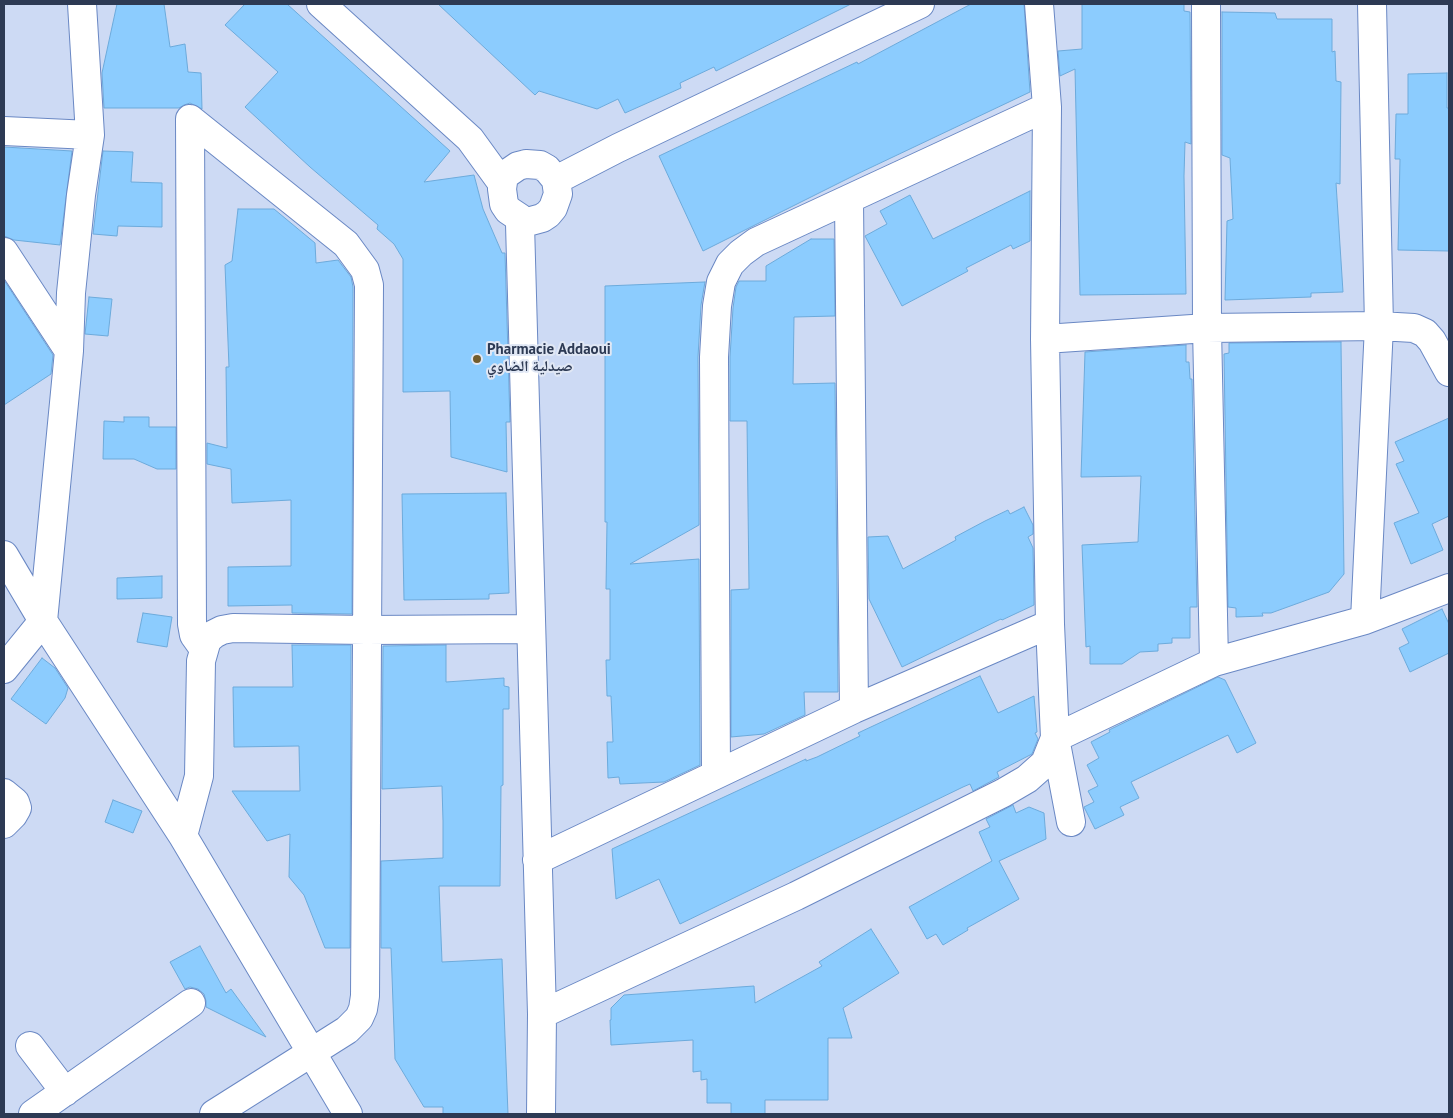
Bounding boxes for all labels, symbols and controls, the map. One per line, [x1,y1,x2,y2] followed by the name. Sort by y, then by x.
[487,341,611,376] place label: Pharmacie Addaoui صيدلية الضاوي
[471,353,483,365] marker: Pharmacie Addaoui صيدلية الضاوي

